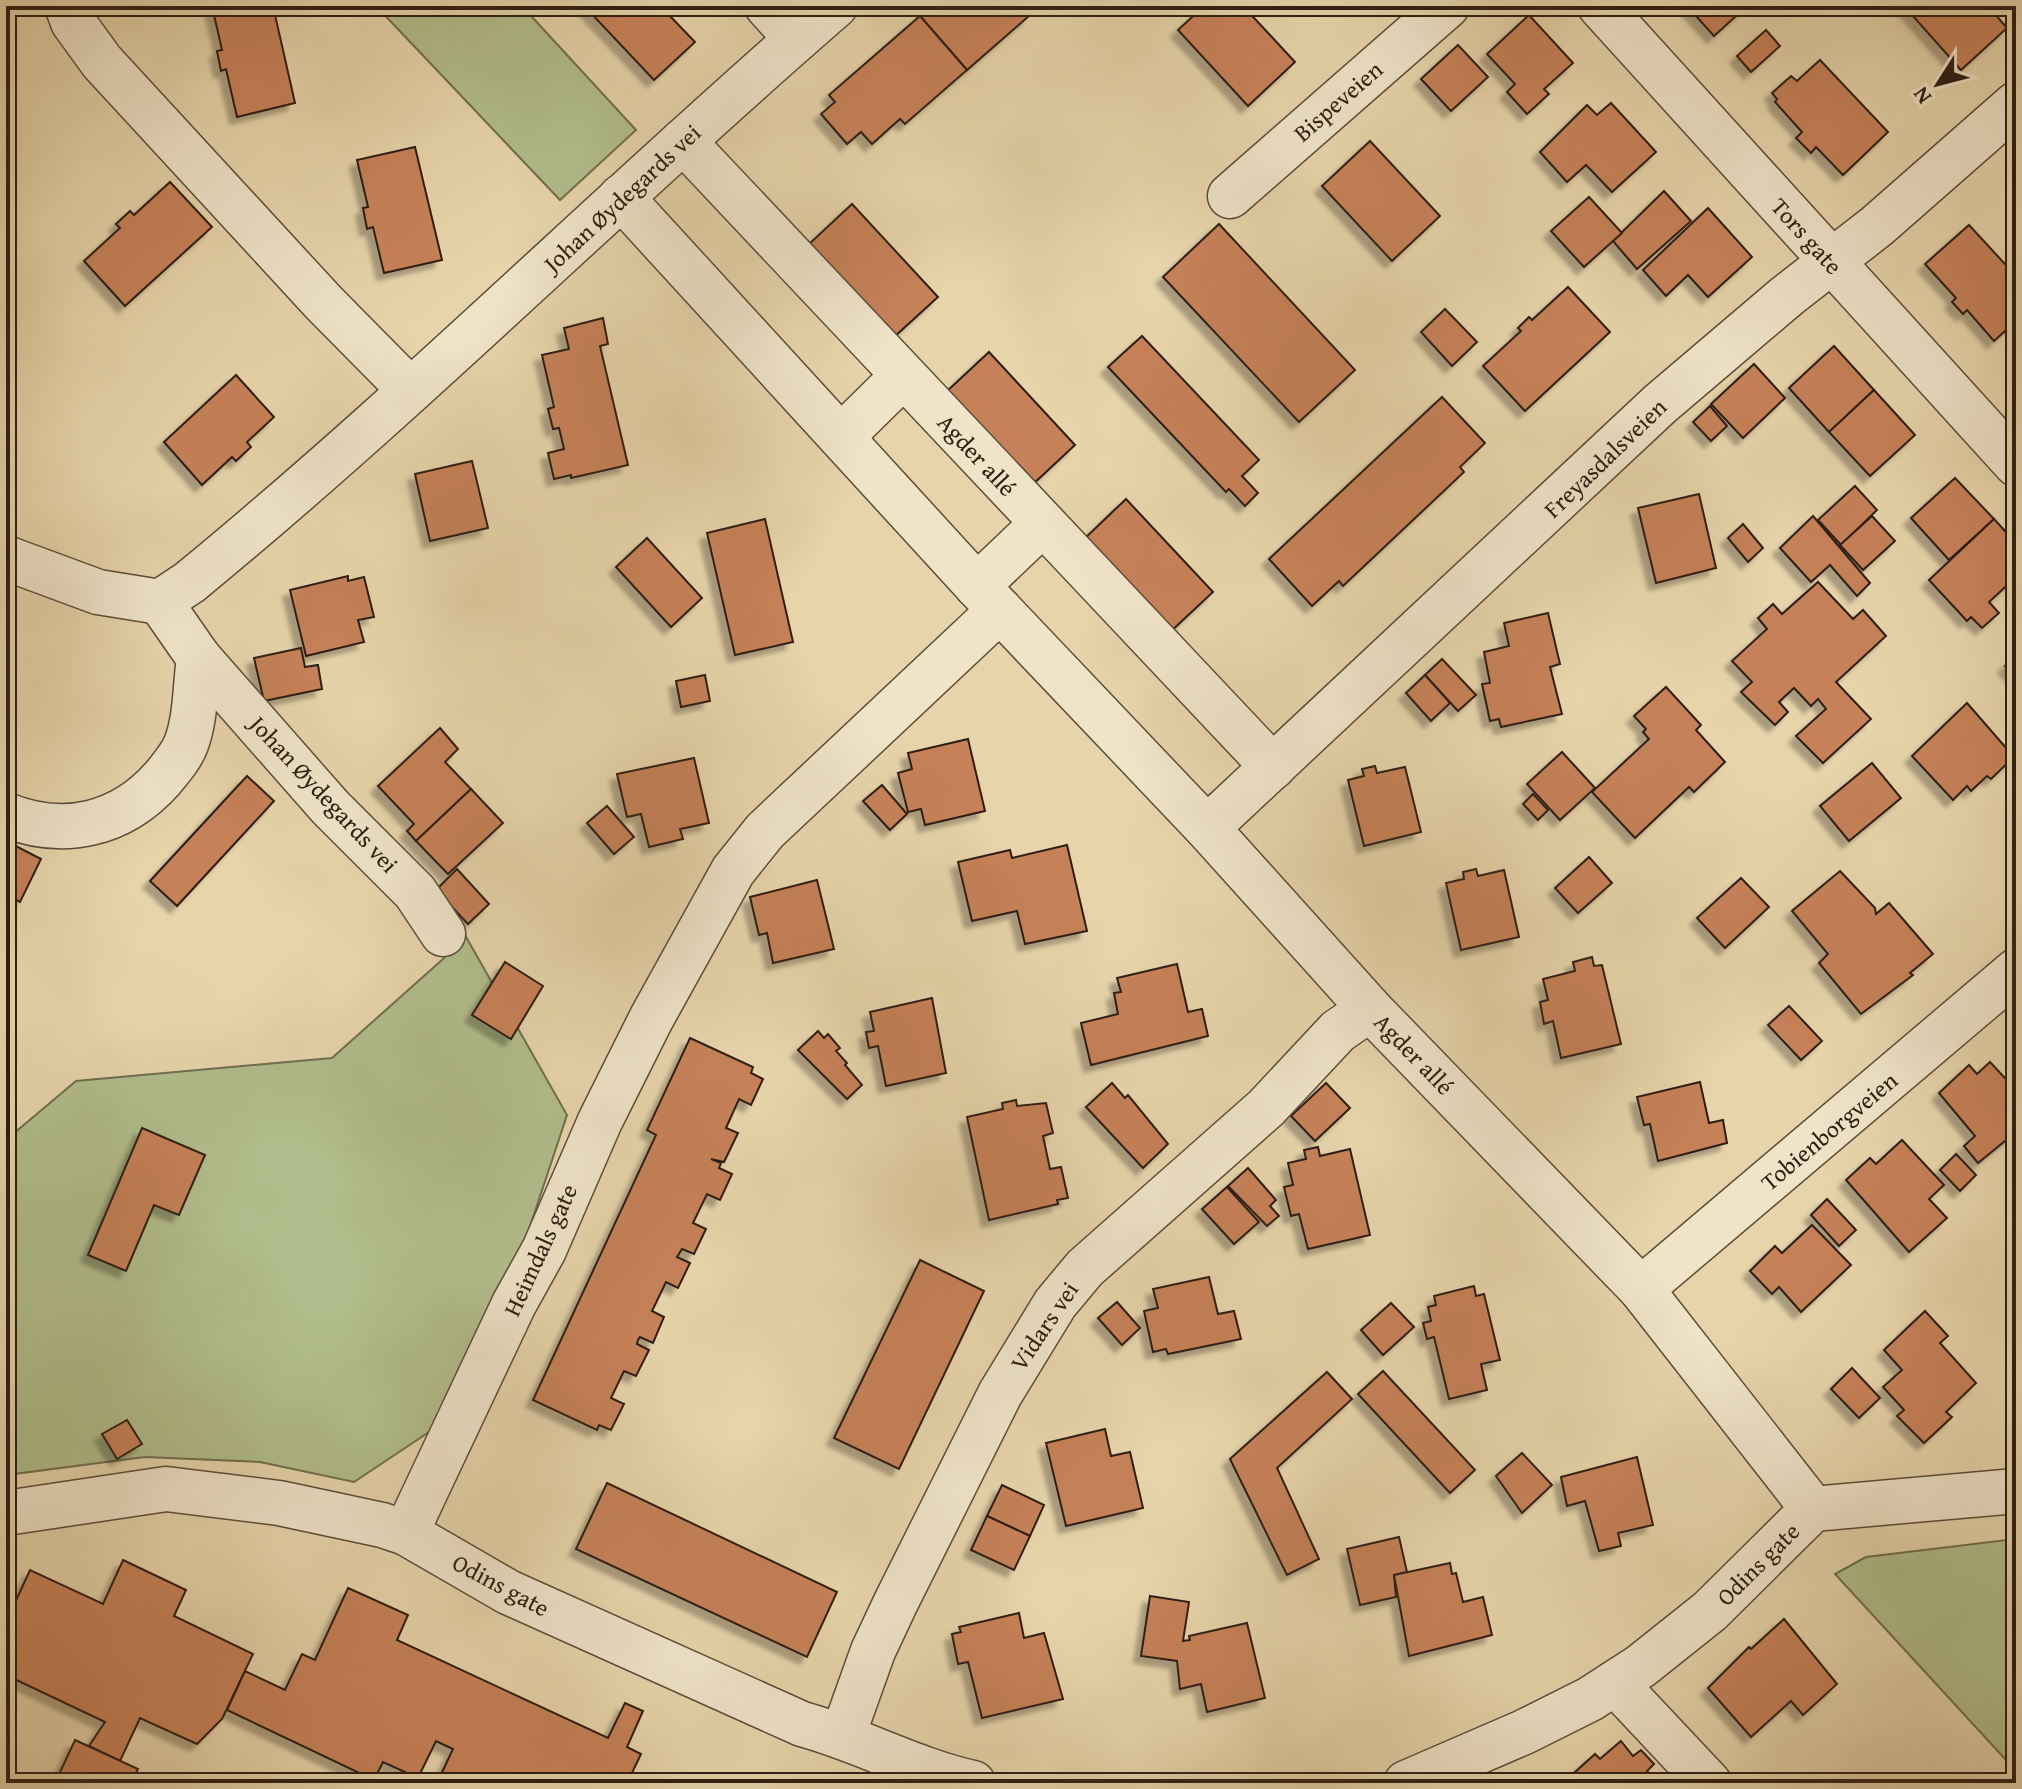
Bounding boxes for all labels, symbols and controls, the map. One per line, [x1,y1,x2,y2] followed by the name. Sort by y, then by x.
[1898,44,1978,124] north arrow
[1286,52,1391,150] street label: Bispeveien
[1904,80,1939,111] text: N
[533,115,709,282] street label: Johan Øydegards vei
[1763,190,1851,282] street label: Tors gate
[1535,390,1675,526] street label: Freyasdalsveien
[929,406,1025,504] street label: Agder allé
[240,705,407,881] street label: Johan Øydegards vei
[1366,1005,1462,1103] street label: Agder allé
[1753,1063,1905,1199] street label: Tobienborgveien
[494,1178,586,1322] street label: Heimdals gate
[1001,1274,1087,1378] street label: Vidars vei
[1708,1514,1808,1614] street label: Odins gate
[446,1545,556,1625] street label: Odins gate

